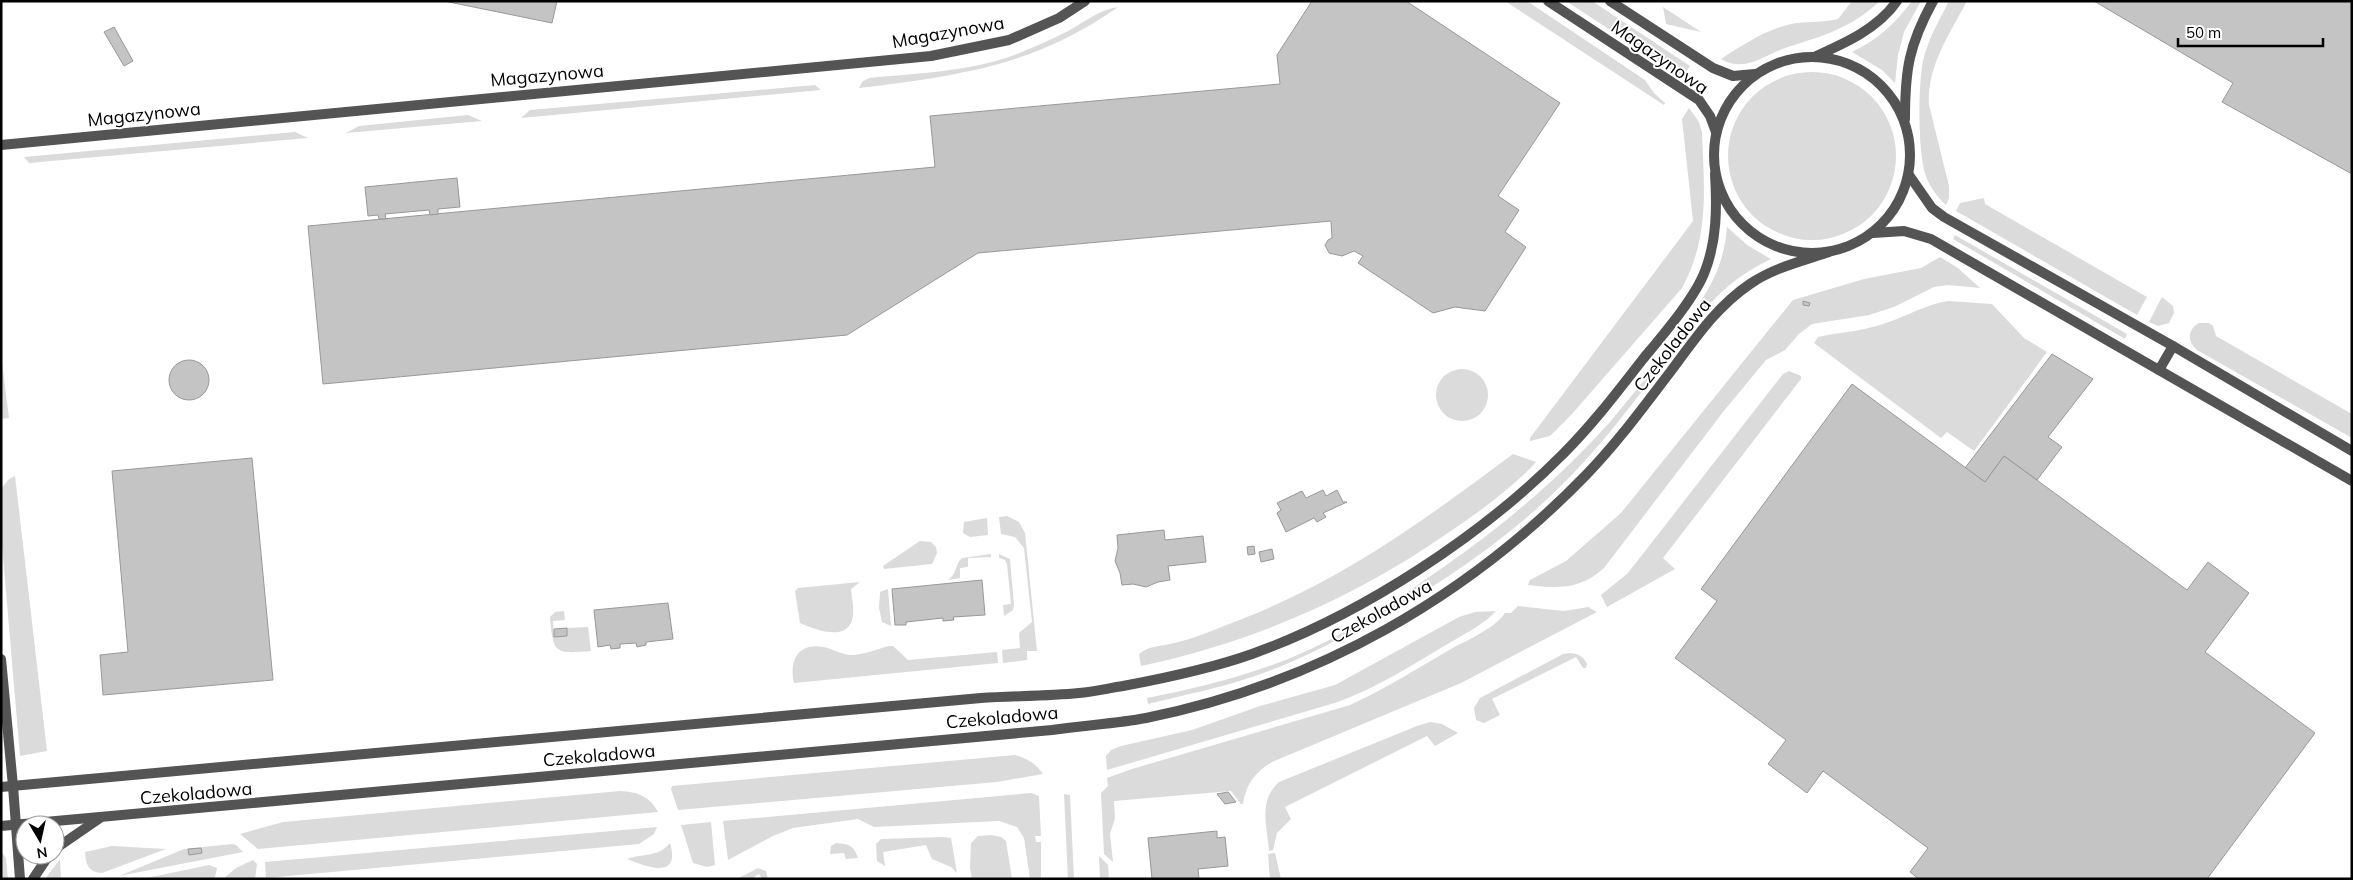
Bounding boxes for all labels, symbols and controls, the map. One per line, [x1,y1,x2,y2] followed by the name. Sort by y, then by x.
[890,11,1006,53] street label: Magazynowa
[1607,15,1713,99] street label: Magazynowa
[2178,15,2323,47] scale bar
[2186,23,2221,42] text: 50 m
[489,59,605,91] street label: Magazynowa
[86,97,202,131] street label: Magazynowa
[1628,294,1716,396] street label: Czekoladowa
[1326,574,1436,648] street label: Czekoladowa
[945,701,1059,733] street label: Czekoladowa
[542,739,656,771] street label: Czekoladowa
[139,777,253,809] street label: Czekoladowa
[15,815,65,865] north arrow
[35,843,49,863] text: N

